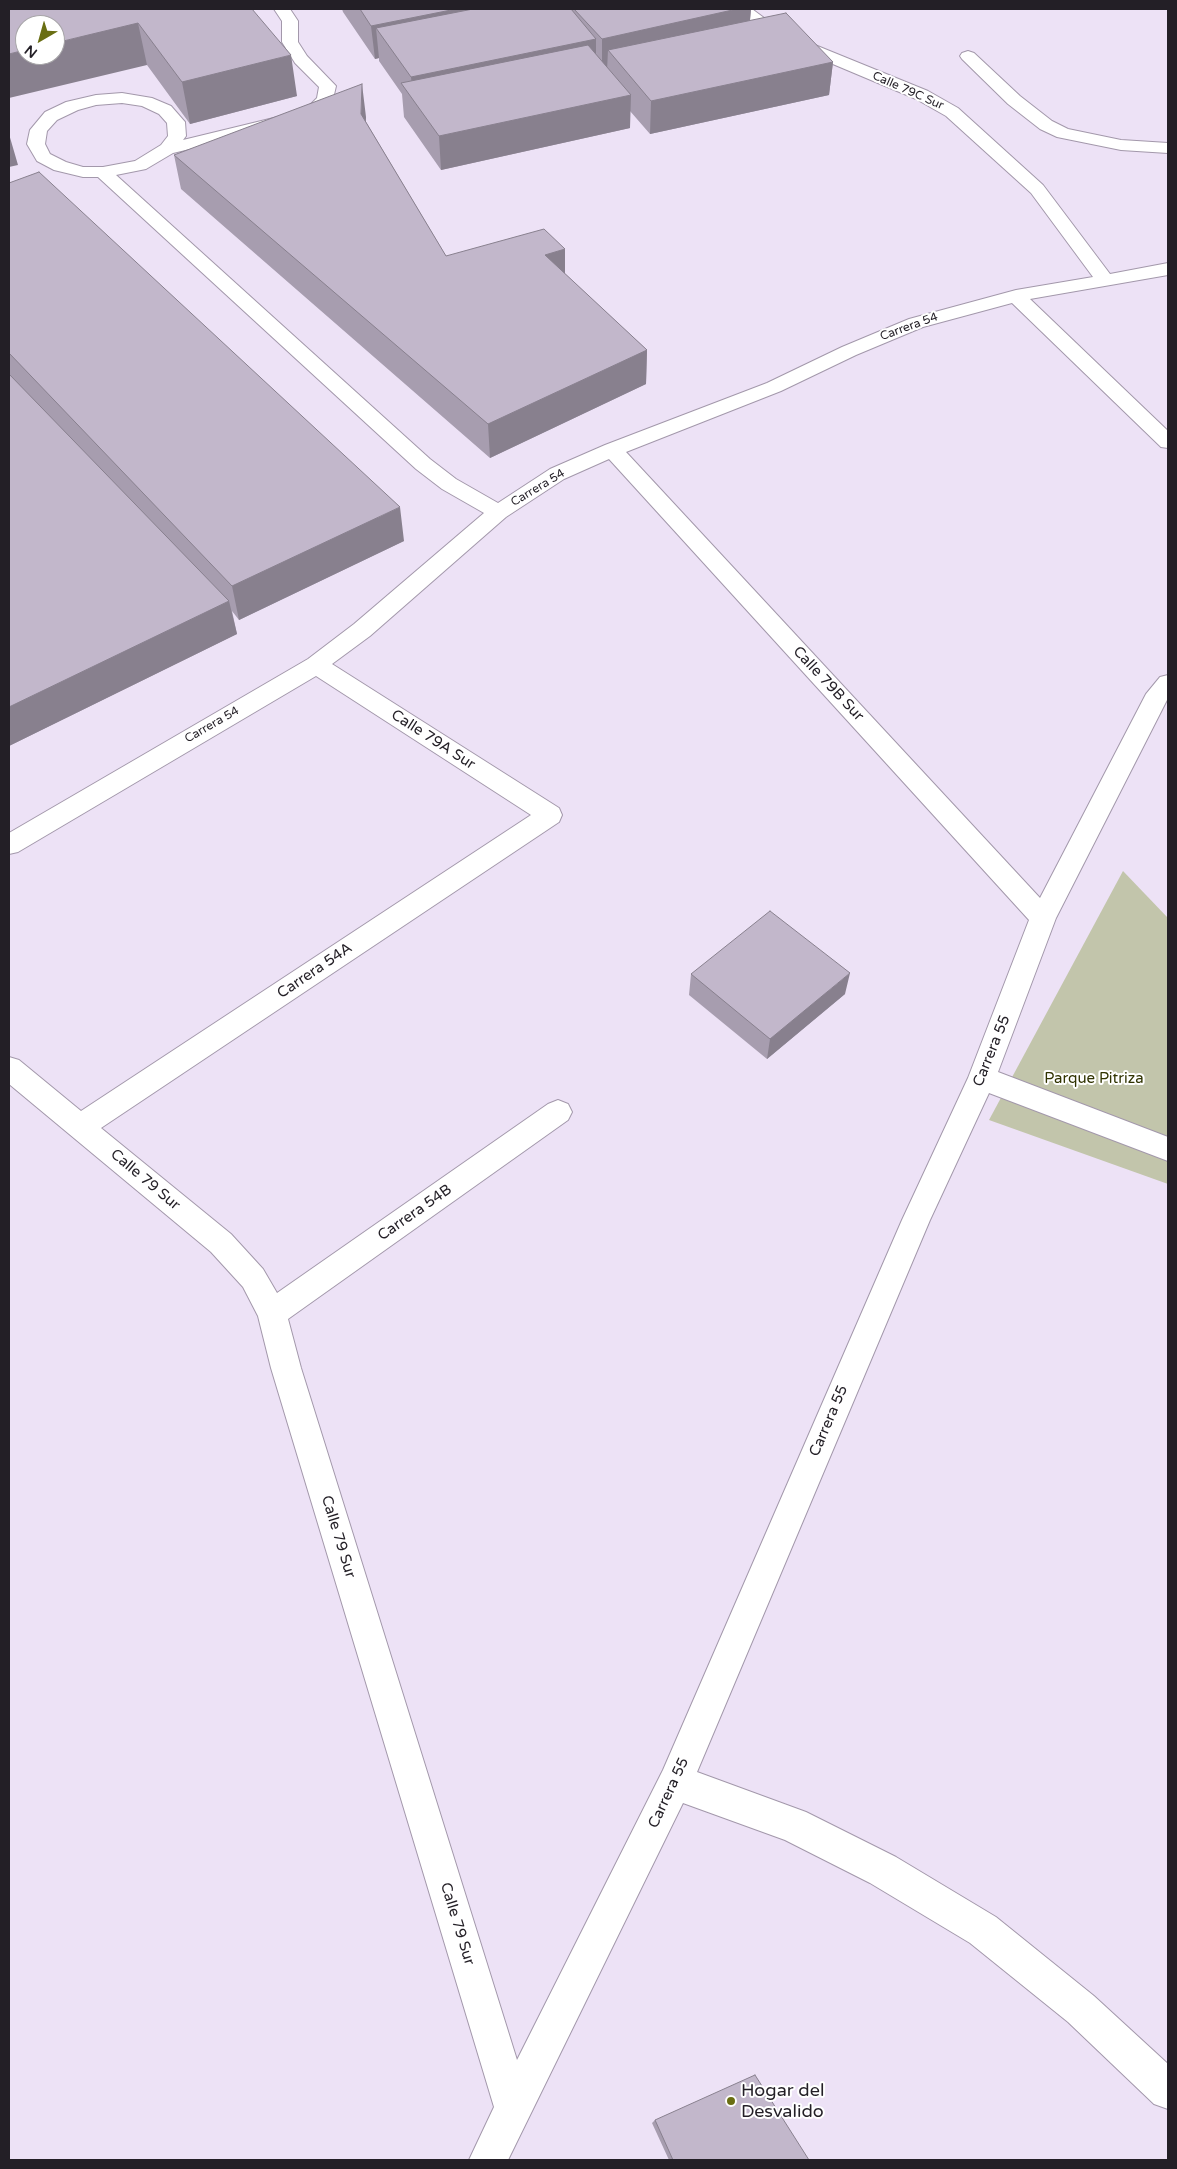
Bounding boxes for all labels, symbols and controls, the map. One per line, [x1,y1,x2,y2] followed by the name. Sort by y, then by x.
[15,15,65,65] north arrow
[21,41,41,62] text: N
[870,69,946,113] street label: Calle 79C Sur
[878,310,940,344] street label: Carrera 54
[508,466,568,510] street label: Carrera 54
[789,643,867,725] street label: Calle 79B Sur
[182,704,242,746] street label: Carrera 54
[388,706,478,774] street label: Calle 79A Sur
[274,939,356,1003] street label: Carrera 54A
[970,1013,1014,1089] street label: Carrera 55
[1044,1070,1144,1088] park label: Parque Pitriza
[106,1146,184,1214] street label: Calle 79 Sur
[375,1181,455,1245] street label: Carrera 54B
[806,1383,852,1459] street label: Carrera 55
[317,1494,359,1580] street label: Calle 79 Sur
[645,1755,693,1831] street label: Carrera 55
[436,1881,478,1967] street label: Calle 79 Sur
[741,2080,824,2122] place label: Hogar del Desvalido
[725,2095,737,2107] marker: Hogar del Desvalido

